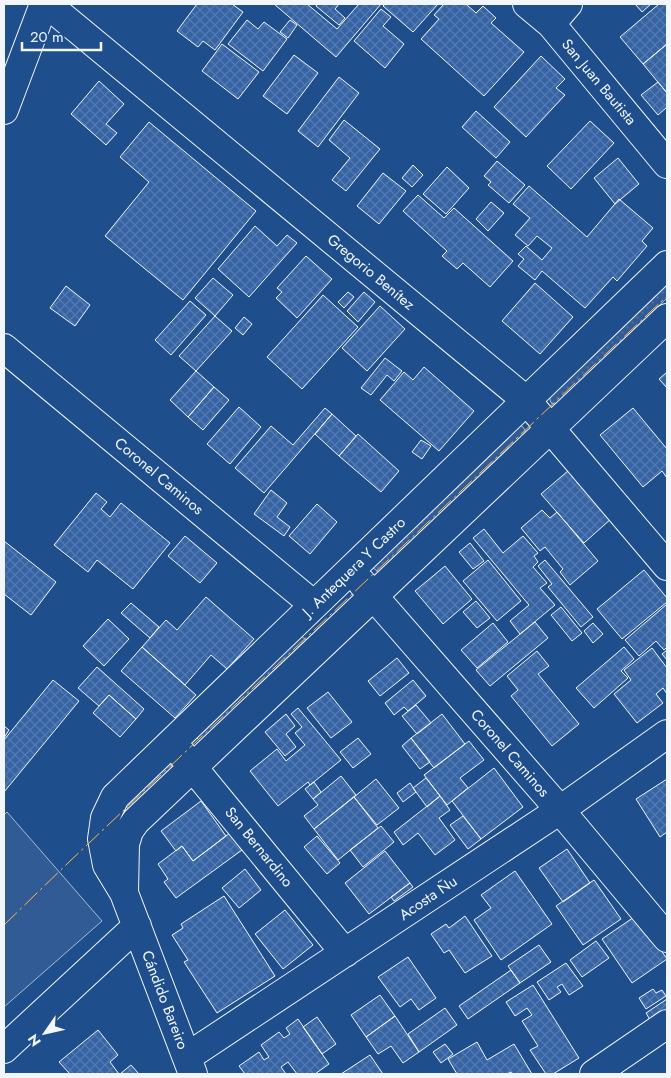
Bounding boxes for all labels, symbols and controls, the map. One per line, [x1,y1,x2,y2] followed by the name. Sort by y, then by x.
[22,20,101,52] scale bar
[30,26,64,48] text: 20 m
[556,34,642,130] street label: San Juan Bautista
[322,229,420,315] street label: Gregorio Benítez
[110,432,208,520] street label: Coronel Caminos
[296,512,411,623] street label: J. Antequera Y Castro
[466,704,554,802] street label: Coronel Caminos
[220,802,298,892] street label: San Bernardino
[394,870,462,926] street label: Acosta Ñu
[136,947,194,1053] street label: Cándido Bareiro
[20,1008,70,1058] north arrow
[23,1030,46,1050] text: N

